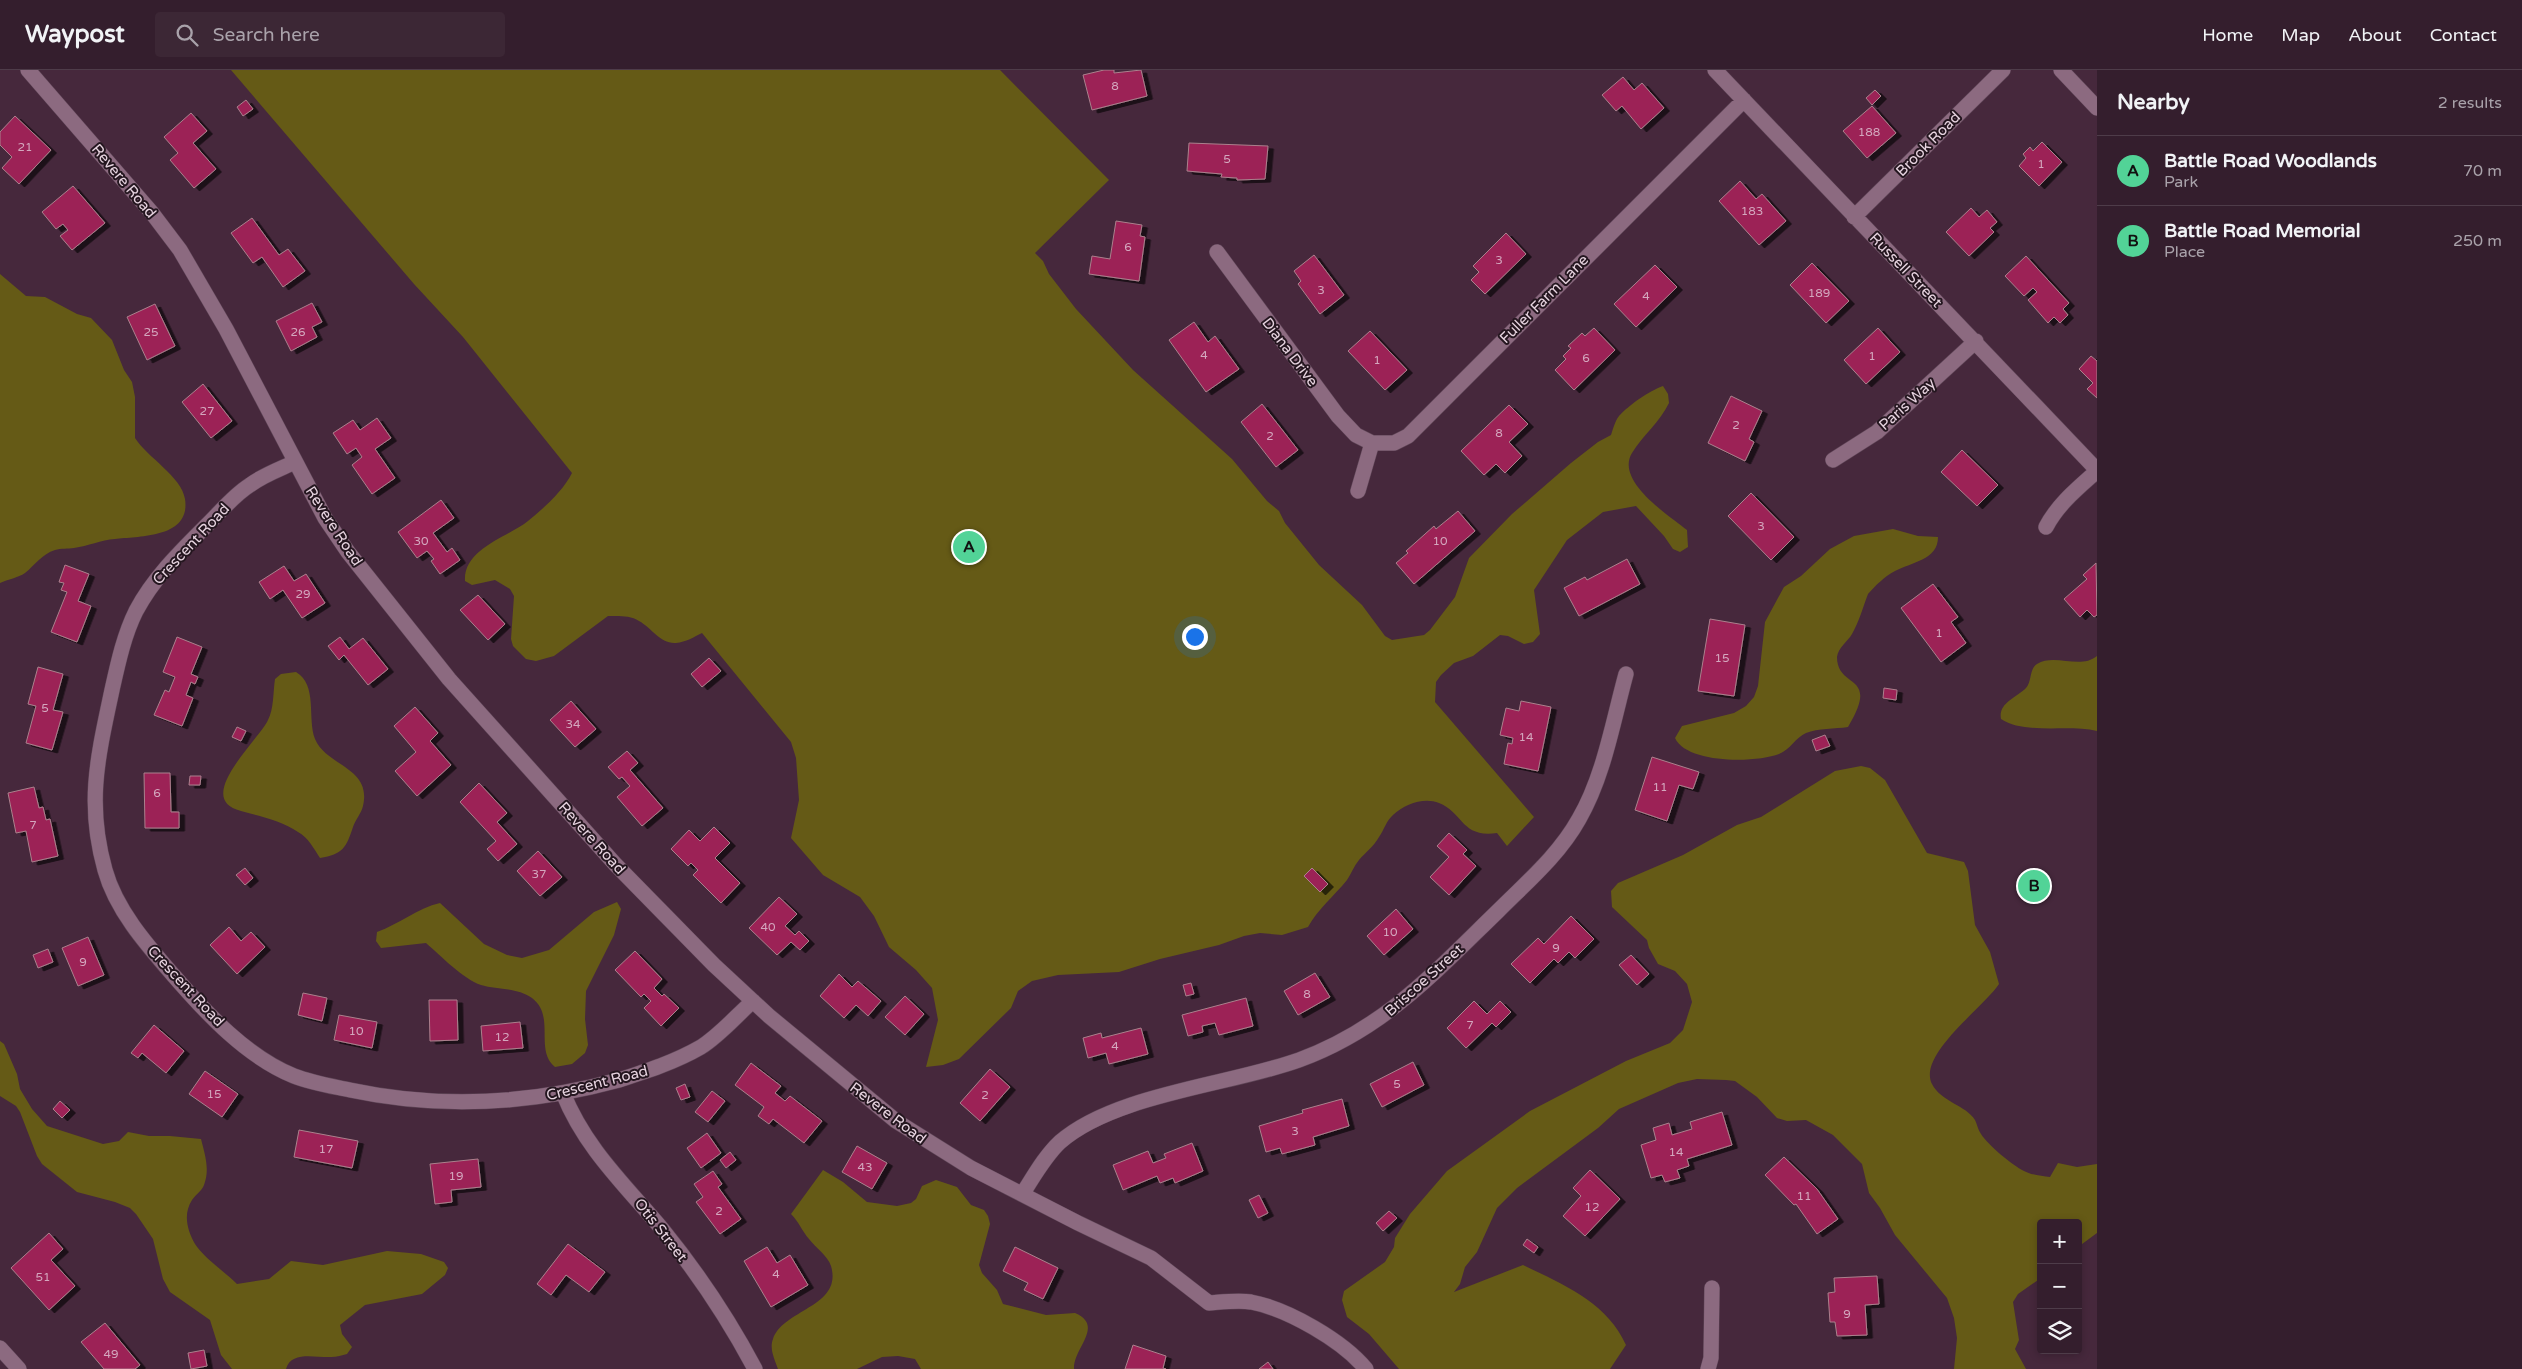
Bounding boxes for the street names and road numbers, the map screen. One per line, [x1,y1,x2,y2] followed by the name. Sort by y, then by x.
[1892,108,1964,180] street label: Brook Road
[88,140,160,222] street label: Revere Road
[1866,229,1946,311] street label: Russell Street
[1496,251,1592,347] street label: Fuller Farm Lane
[1258,314,1322,390] street label: Diana Drive
[1875,374,1939,434] street label: Paris Way
[302,483,366,569] street label: Revere Road
[149,500,233,588] street label: Crescent Road
[555,798,629,878] street label: Revere Road
[1381,940,1467,1020] street label: Briscoe Street
[144,942,228,1030] street label: Crescent Road
[544,1062,650,1104] street label: Crescent Road
[846,1078,930,1148] street label: Revere Road
[631,1195,692,1266] street label: Otis Street

